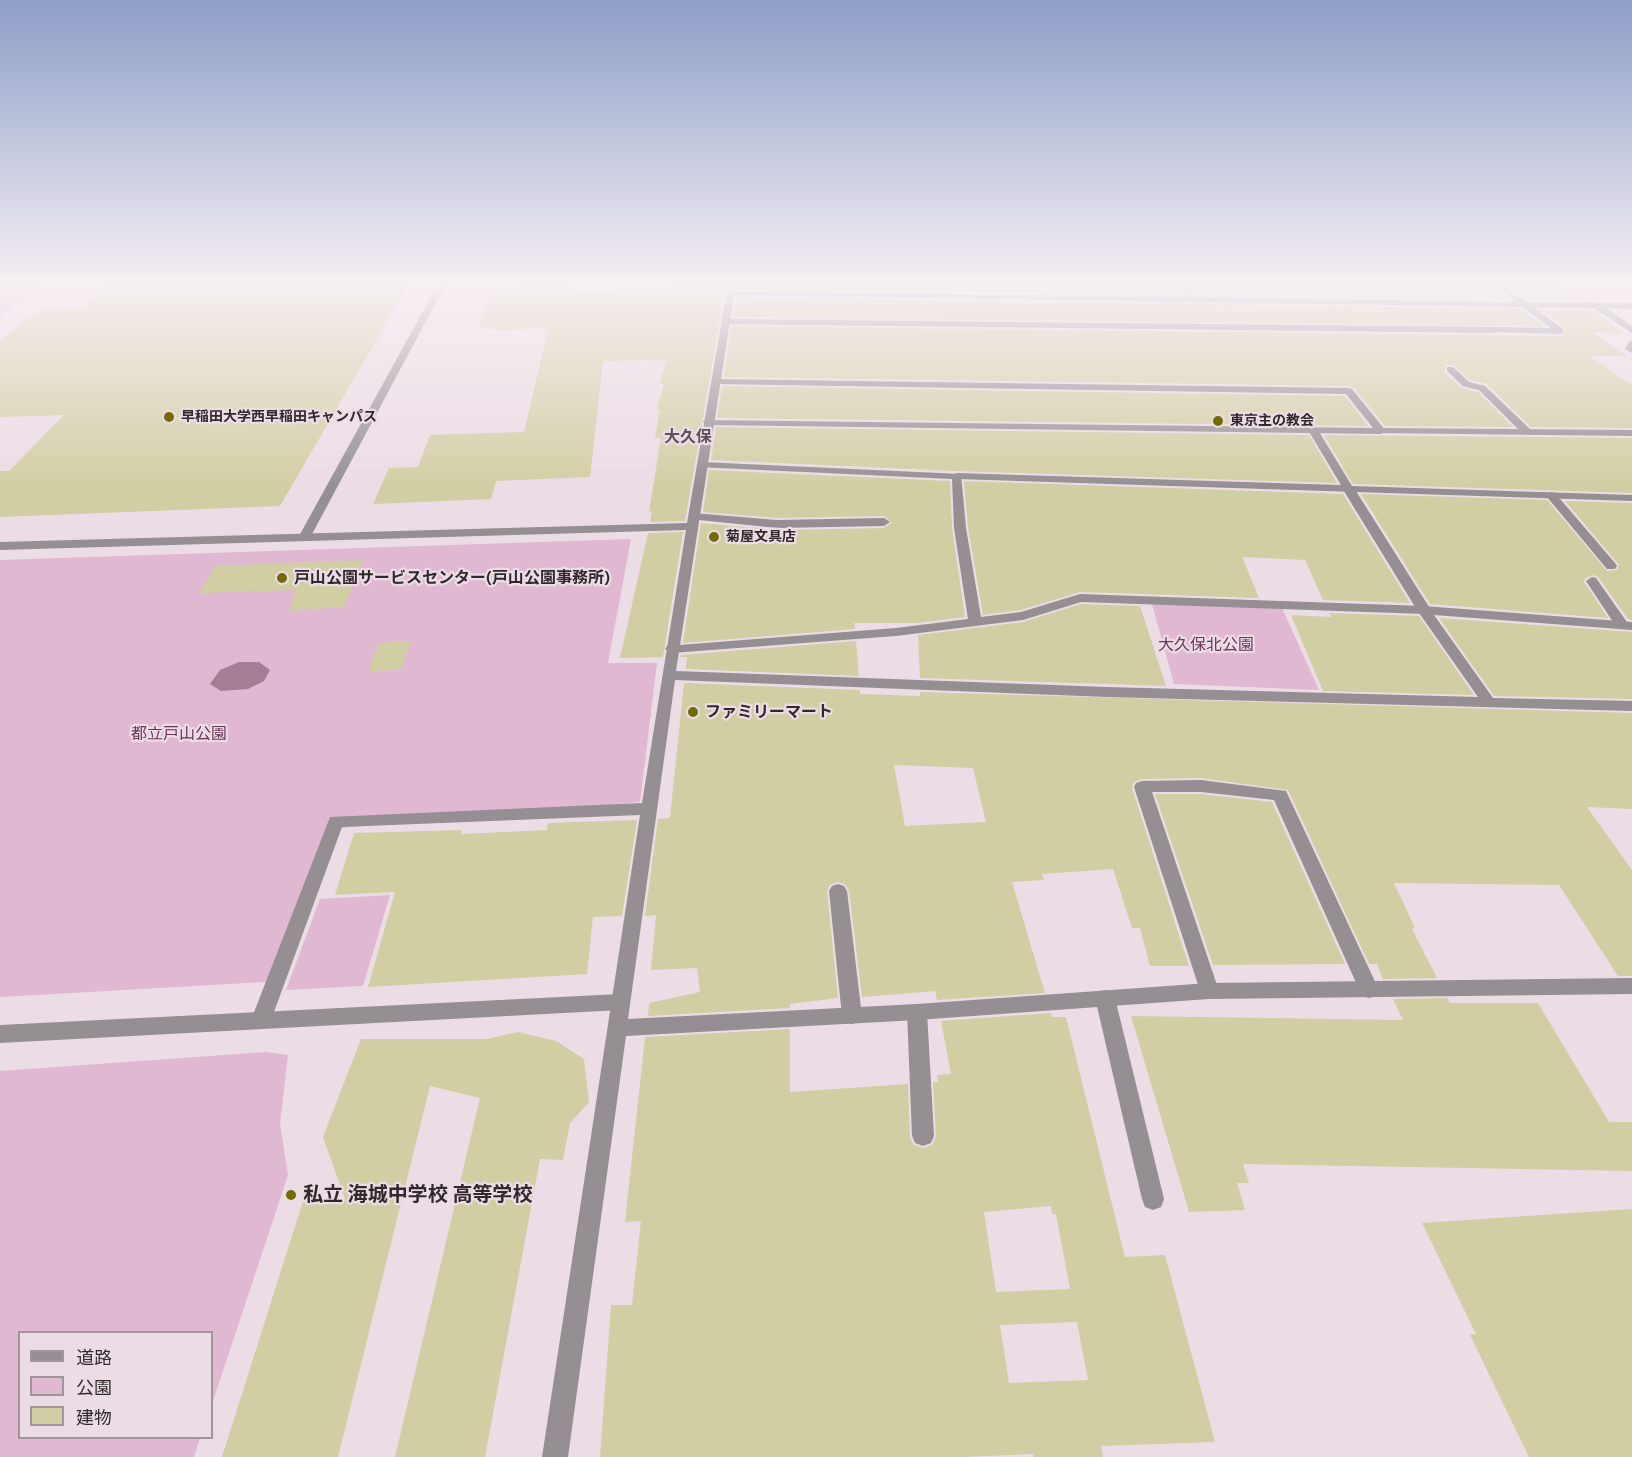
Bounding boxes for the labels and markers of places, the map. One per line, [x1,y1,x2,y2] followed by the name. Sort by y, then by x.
[181,409,377,425] place label: 早稲田大学西早稲田キャンパス
[162,410,176,424] marker: 早稲田大学西早稲田キャンパス
[1230,413,1314,429] place label: 東京主の教会
[1211,414,1225,428] marker: 東京主の教会
[726,529,796,545] place label: 菊屋文具店
[707,530,721,544] marker: 菊屋文具店
[294,568,610,588] place label: 戸山公園サービスセンター(戸山公園事務所)
[275,571,289,585] marker: 戸山公園サービスセンター(戸山公園事務所)
[705,702,833,722] place label: ファミリーマート
[686,705,700,719] marker: ファミリーマート
[303,1183,533,1207] place label: 私立 海城中学校 高等学校
[284,1188,298,1202] marker: 私立 海城中学校 高等学校

